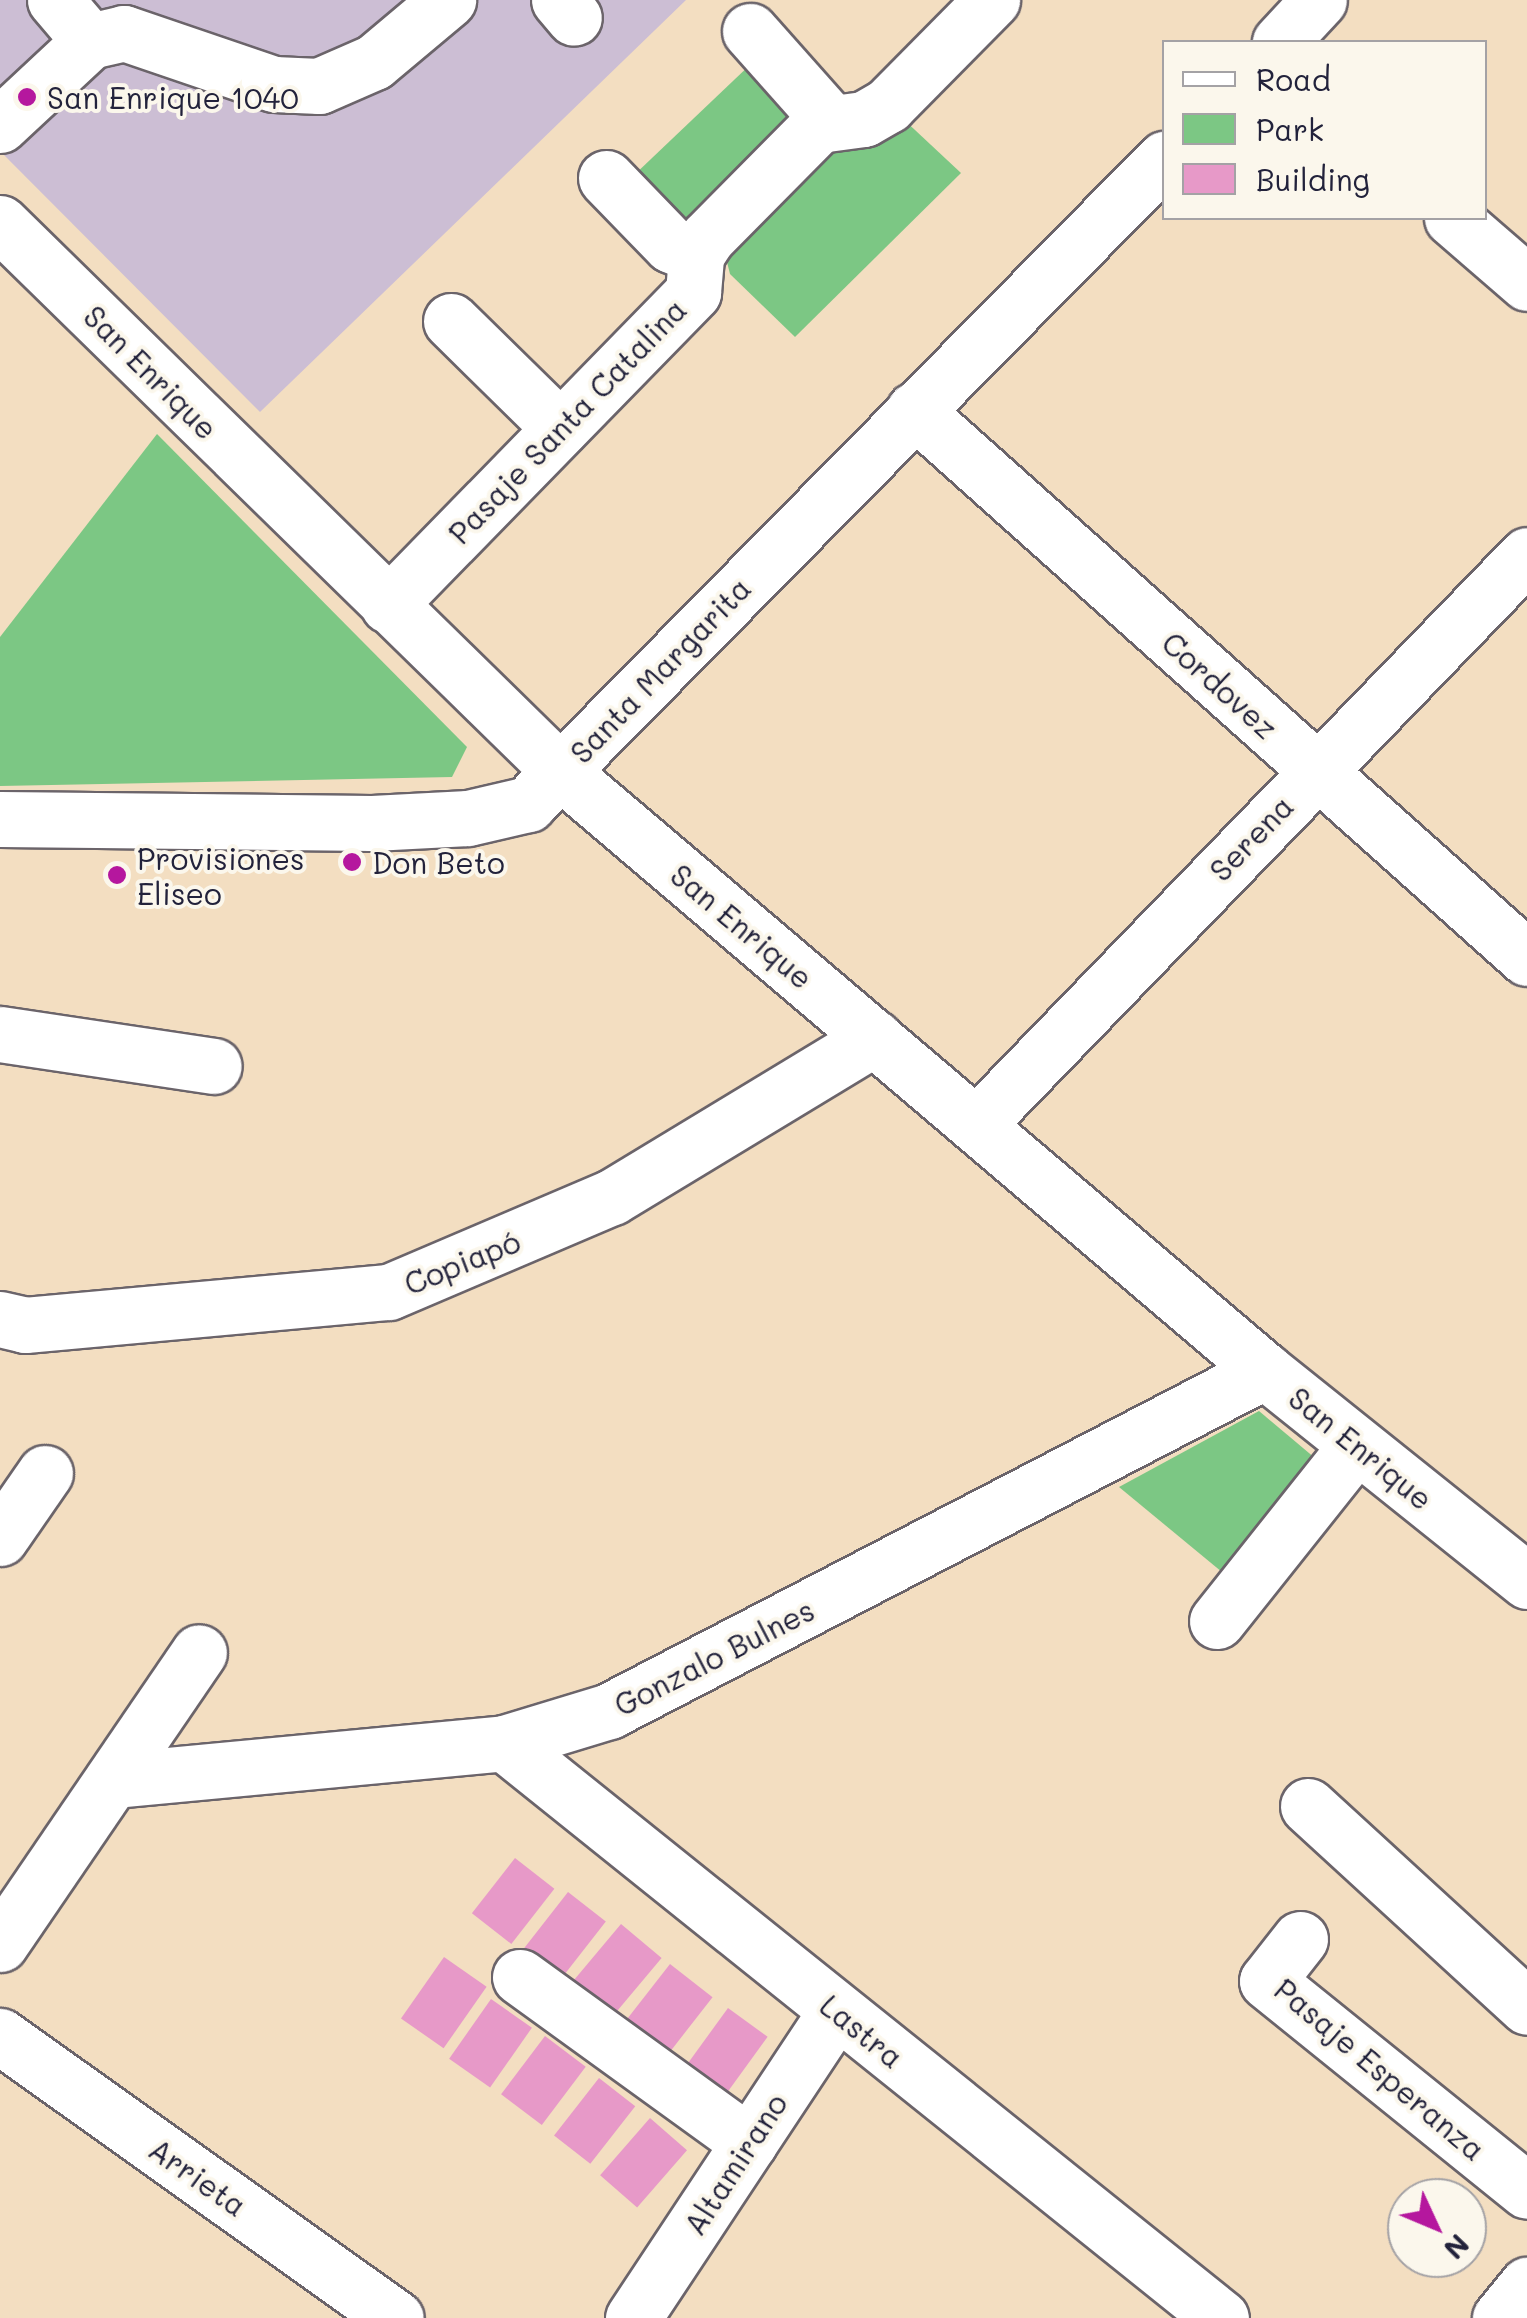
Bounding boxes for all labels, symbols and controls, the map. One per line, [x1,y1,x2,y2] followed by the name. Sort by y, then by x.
[1162,40,1487,220] legend
[1256,59,1331,99] text: Road
[47,79,299,115] place label: San Enrique 1040
[16,86,38,108] marker: San Enrique 1040
[1256,109,1324,149] text: Park
[1256,159,1370,199] text: Building
[441,291,693,551] street label: Pasaje Santa Catalina
[77,298,225,446] street label: San Enrique
[562,570,758,770] street label: Santa Margarita
[1155,624,1285,746] street label: Cordovez
[1202,788,1300,888] street label: Serena
[137,840,305,910] place label: Provisiones Eliseo
[372,844,505,880] place label: Don Beto
[341,851,363,873] marker: Don Beto
[664,856,820,996] street label: San Enrique
[106,864,128,886] marker: Provisiones Eliseo
[399,1222,525,1302] street label: Copiapó
[1282,1379,1440,1517] street label: San Enrique
[608,1591,820,1723] street label: Gonzalo Bulnes
[1268,1971,1492,2167] street label: Pasaje Esperanza
[813,1987,911,2075] street label: Lastra
[676,2087,794,2241] street label: Altamirano
[142,2131,254,2223] street label: Arrieta
[1387,2178,1487,2278] north arrow
[1437,2227,1477,2268] text: N

